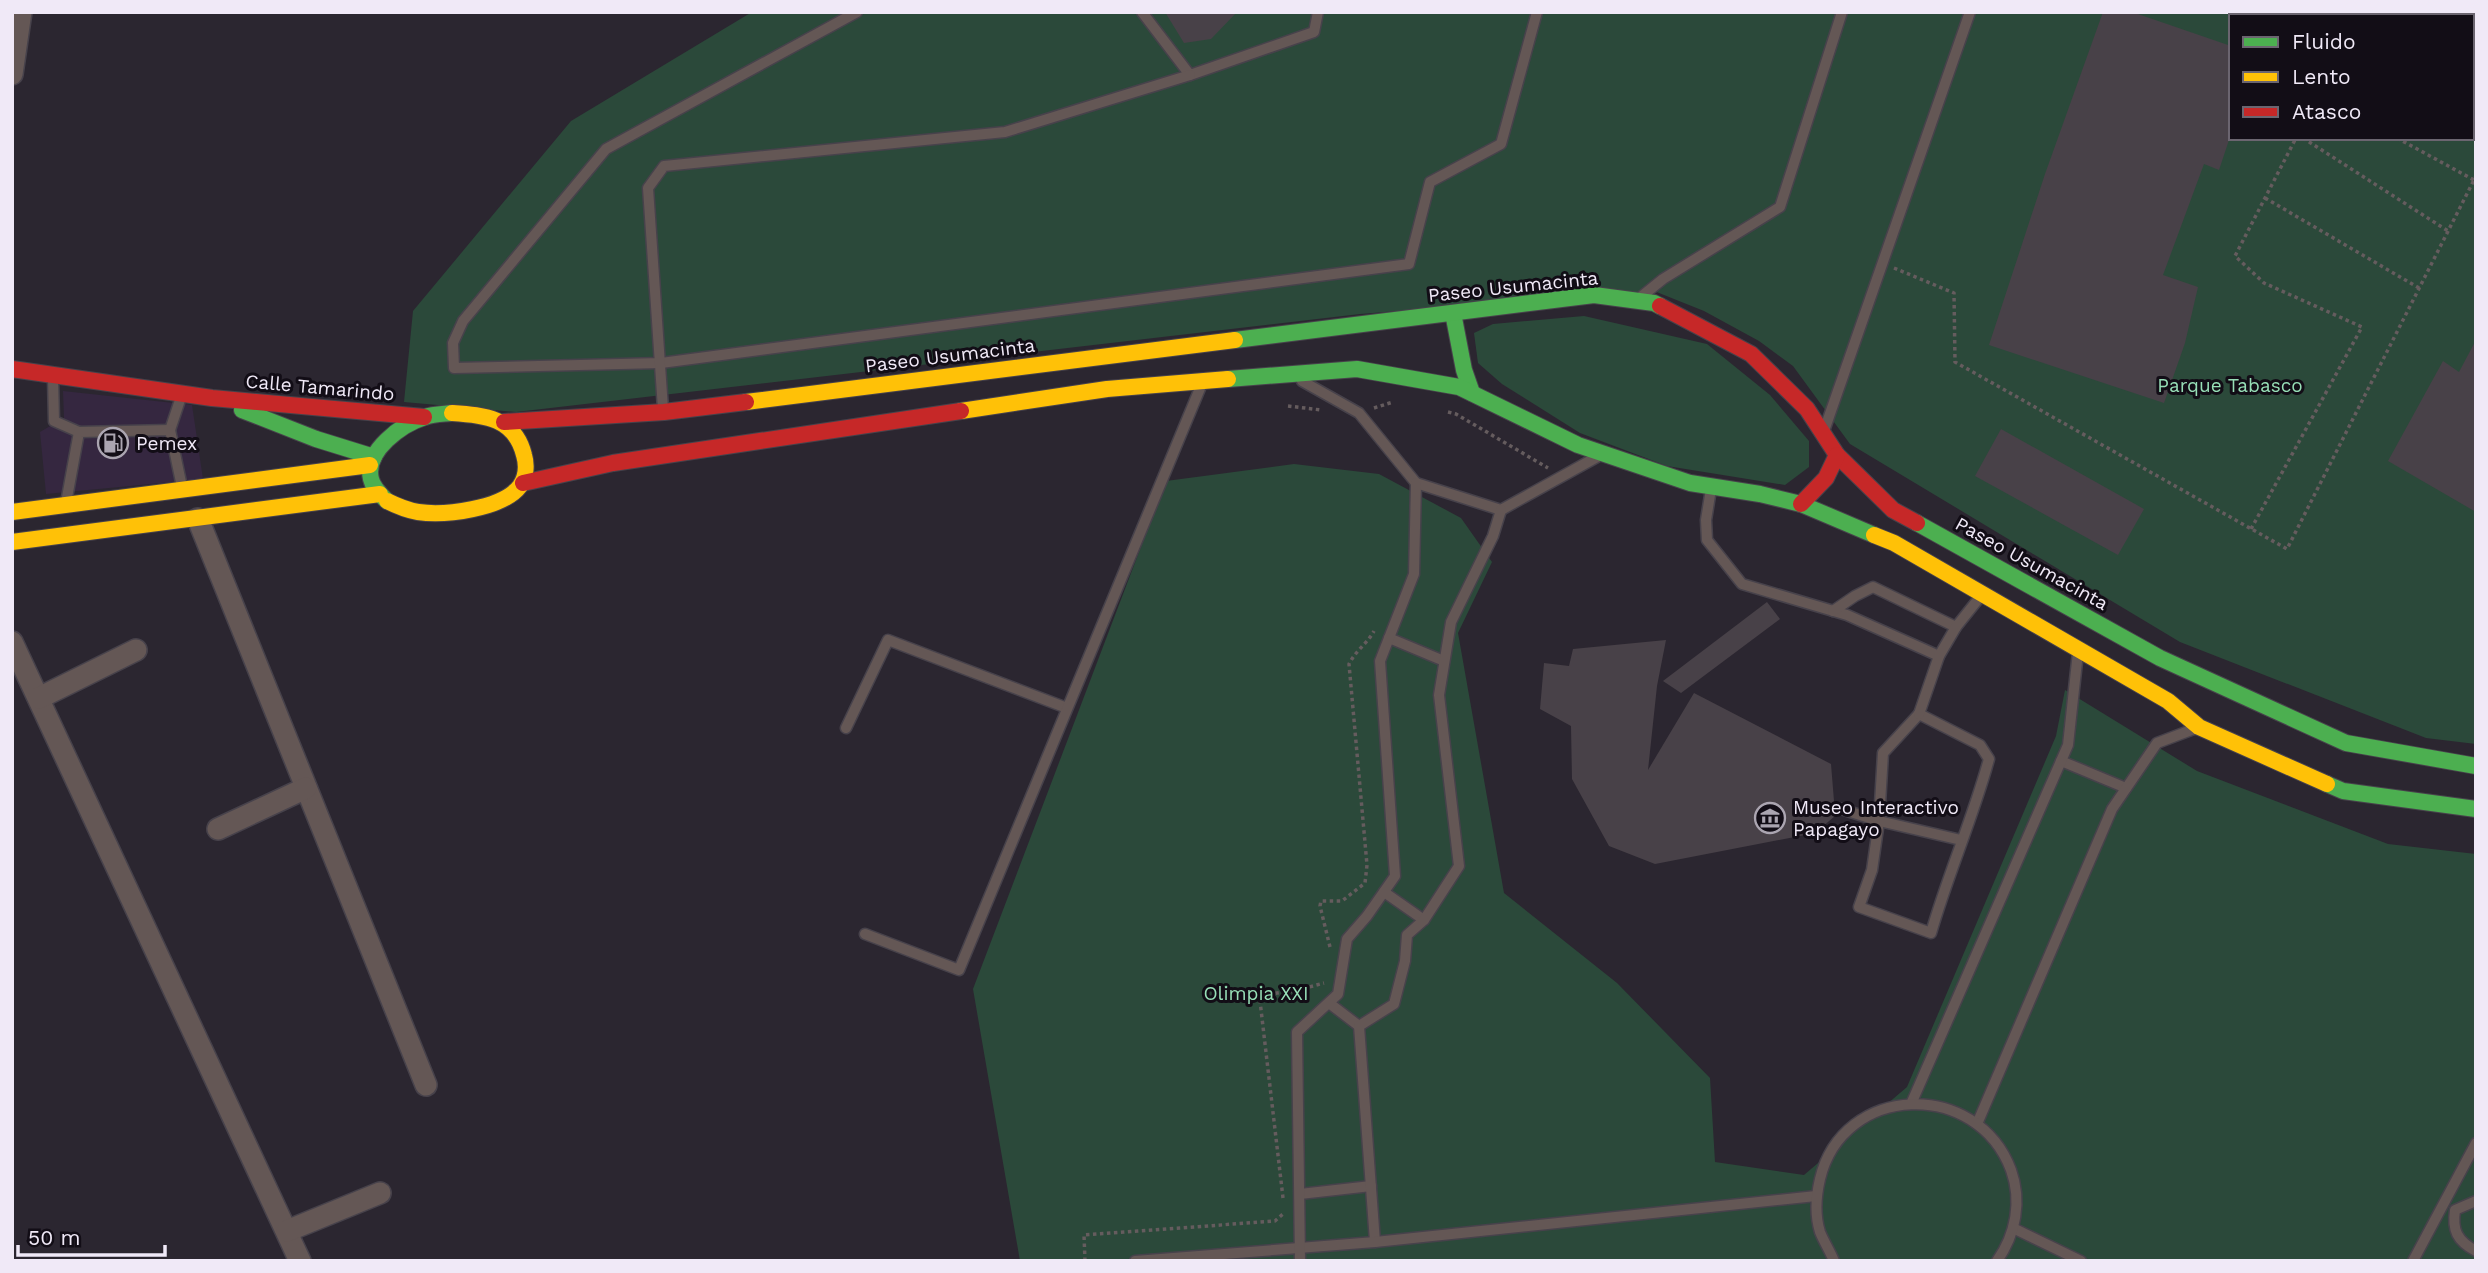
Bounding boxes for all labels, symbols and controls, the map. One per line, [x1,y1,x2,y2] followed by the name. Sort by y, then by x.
[2229,14,2474,140] legend
[2292,29,2356,54] text: Fluido
[2292,64,2351,89] text: Lento
[2292,99,2361,124] text: Atasco
[1427,266,1600,307] street label: Paseo Usumacinta
[864,334,1037,377] street label: Paseo Usumacinta
[245,370,395,405] street label: Calle Tamarindo
[2157,374,2303,397] park label: Parque Tabasco
[96,426,130,460] fuel station icon: Pemex
[136,432,197,455] place label: Pemex
[1951,512,2112,615] street label: Paseo Usumacinta
[1793,796,1959,841] place label: Museo Interactivo Papagayo
[1753,801,1787,835] museum icon: Museo Interactivo Papagayo
[1203,982,1309,1005] park label: Olimpia XXI
[18,1214,164,1258] scale bar
[28,1225,80,1250] text: 50 m

